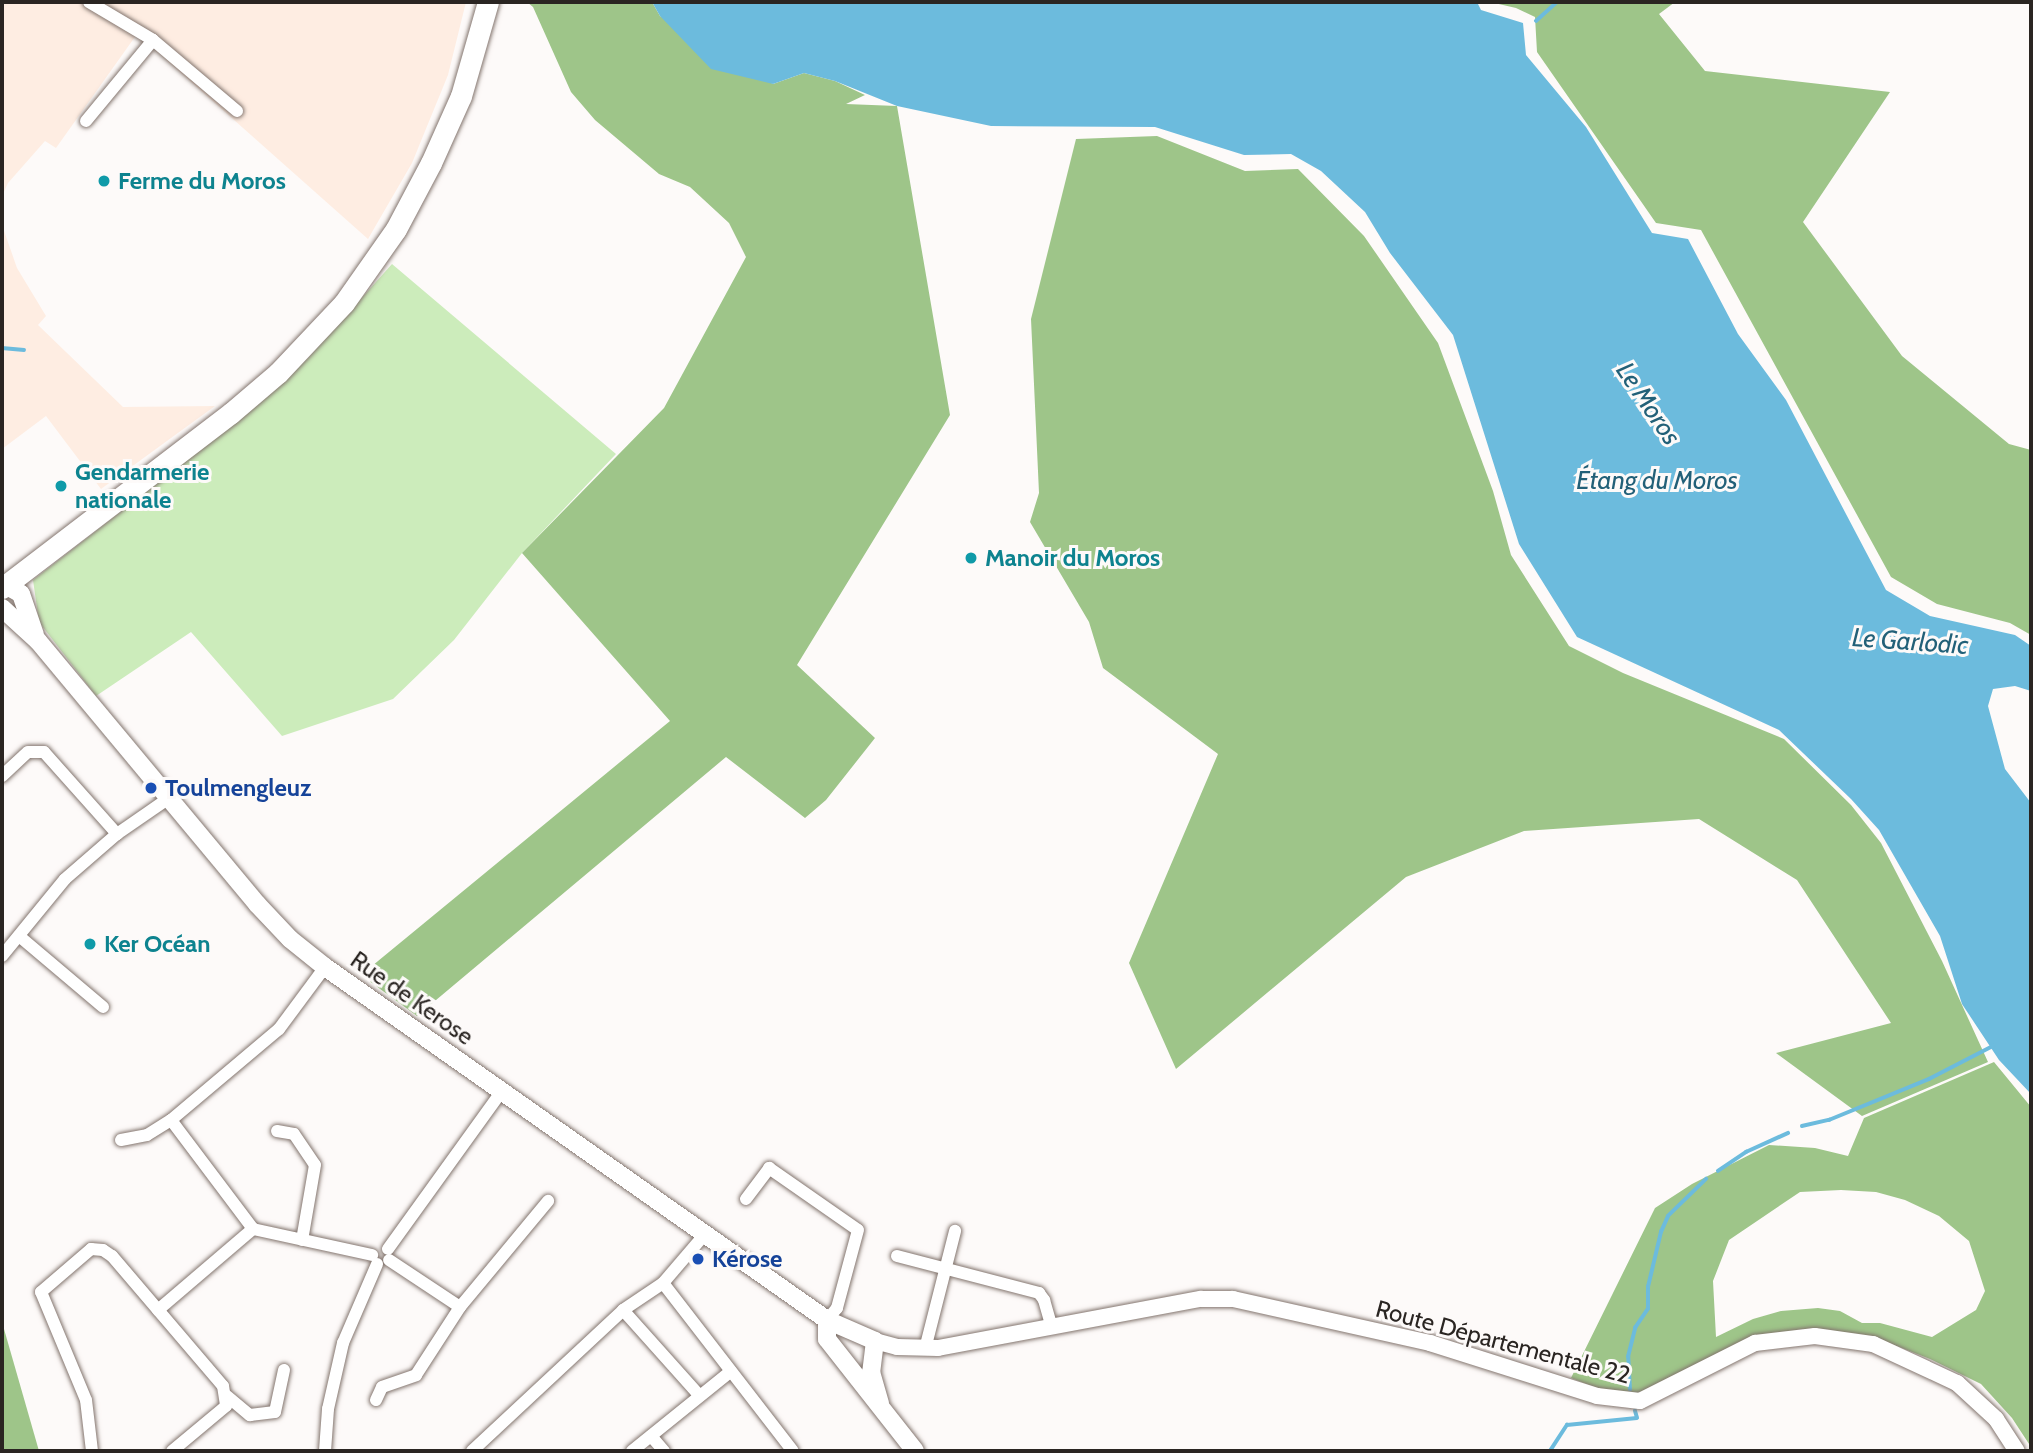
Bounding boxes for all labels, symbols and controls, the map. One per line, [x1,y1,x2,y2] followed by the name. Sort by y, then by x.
[118,167,286,195] place label: Ferme du Moros
[96,173,112,189] marker: Ferme du Moros
[1609,357,1687,451] water label: Le Moros
[75,458,209,514] place label: Gendarmerie nationale
[1576,465,1738,497] water label: Étang du Moros
[53,478,69,494] marker: Gendarmerie nationale
[985,544,1160,572] place label: Manoir du Moros
[963,550,979,566] marker: Manoir du Moros
[1851,622,1969,662] water label: Le Garlodic
[165,774,311,802] place label: Toulmengleuz
[143,780,159,796] marker: Toulmengleuz
[104,930,210,958] place label: Ker Océan
[82,936,98,952] marker: Ker Océan
[345,945,479,1051] street label: Rue de Kerose
[712,1245,782,1273] place label: Kérose
[690,1251,706,1267] marker: Kérose
[1373,1294,1633,1390] street label: Route Départementale 22

